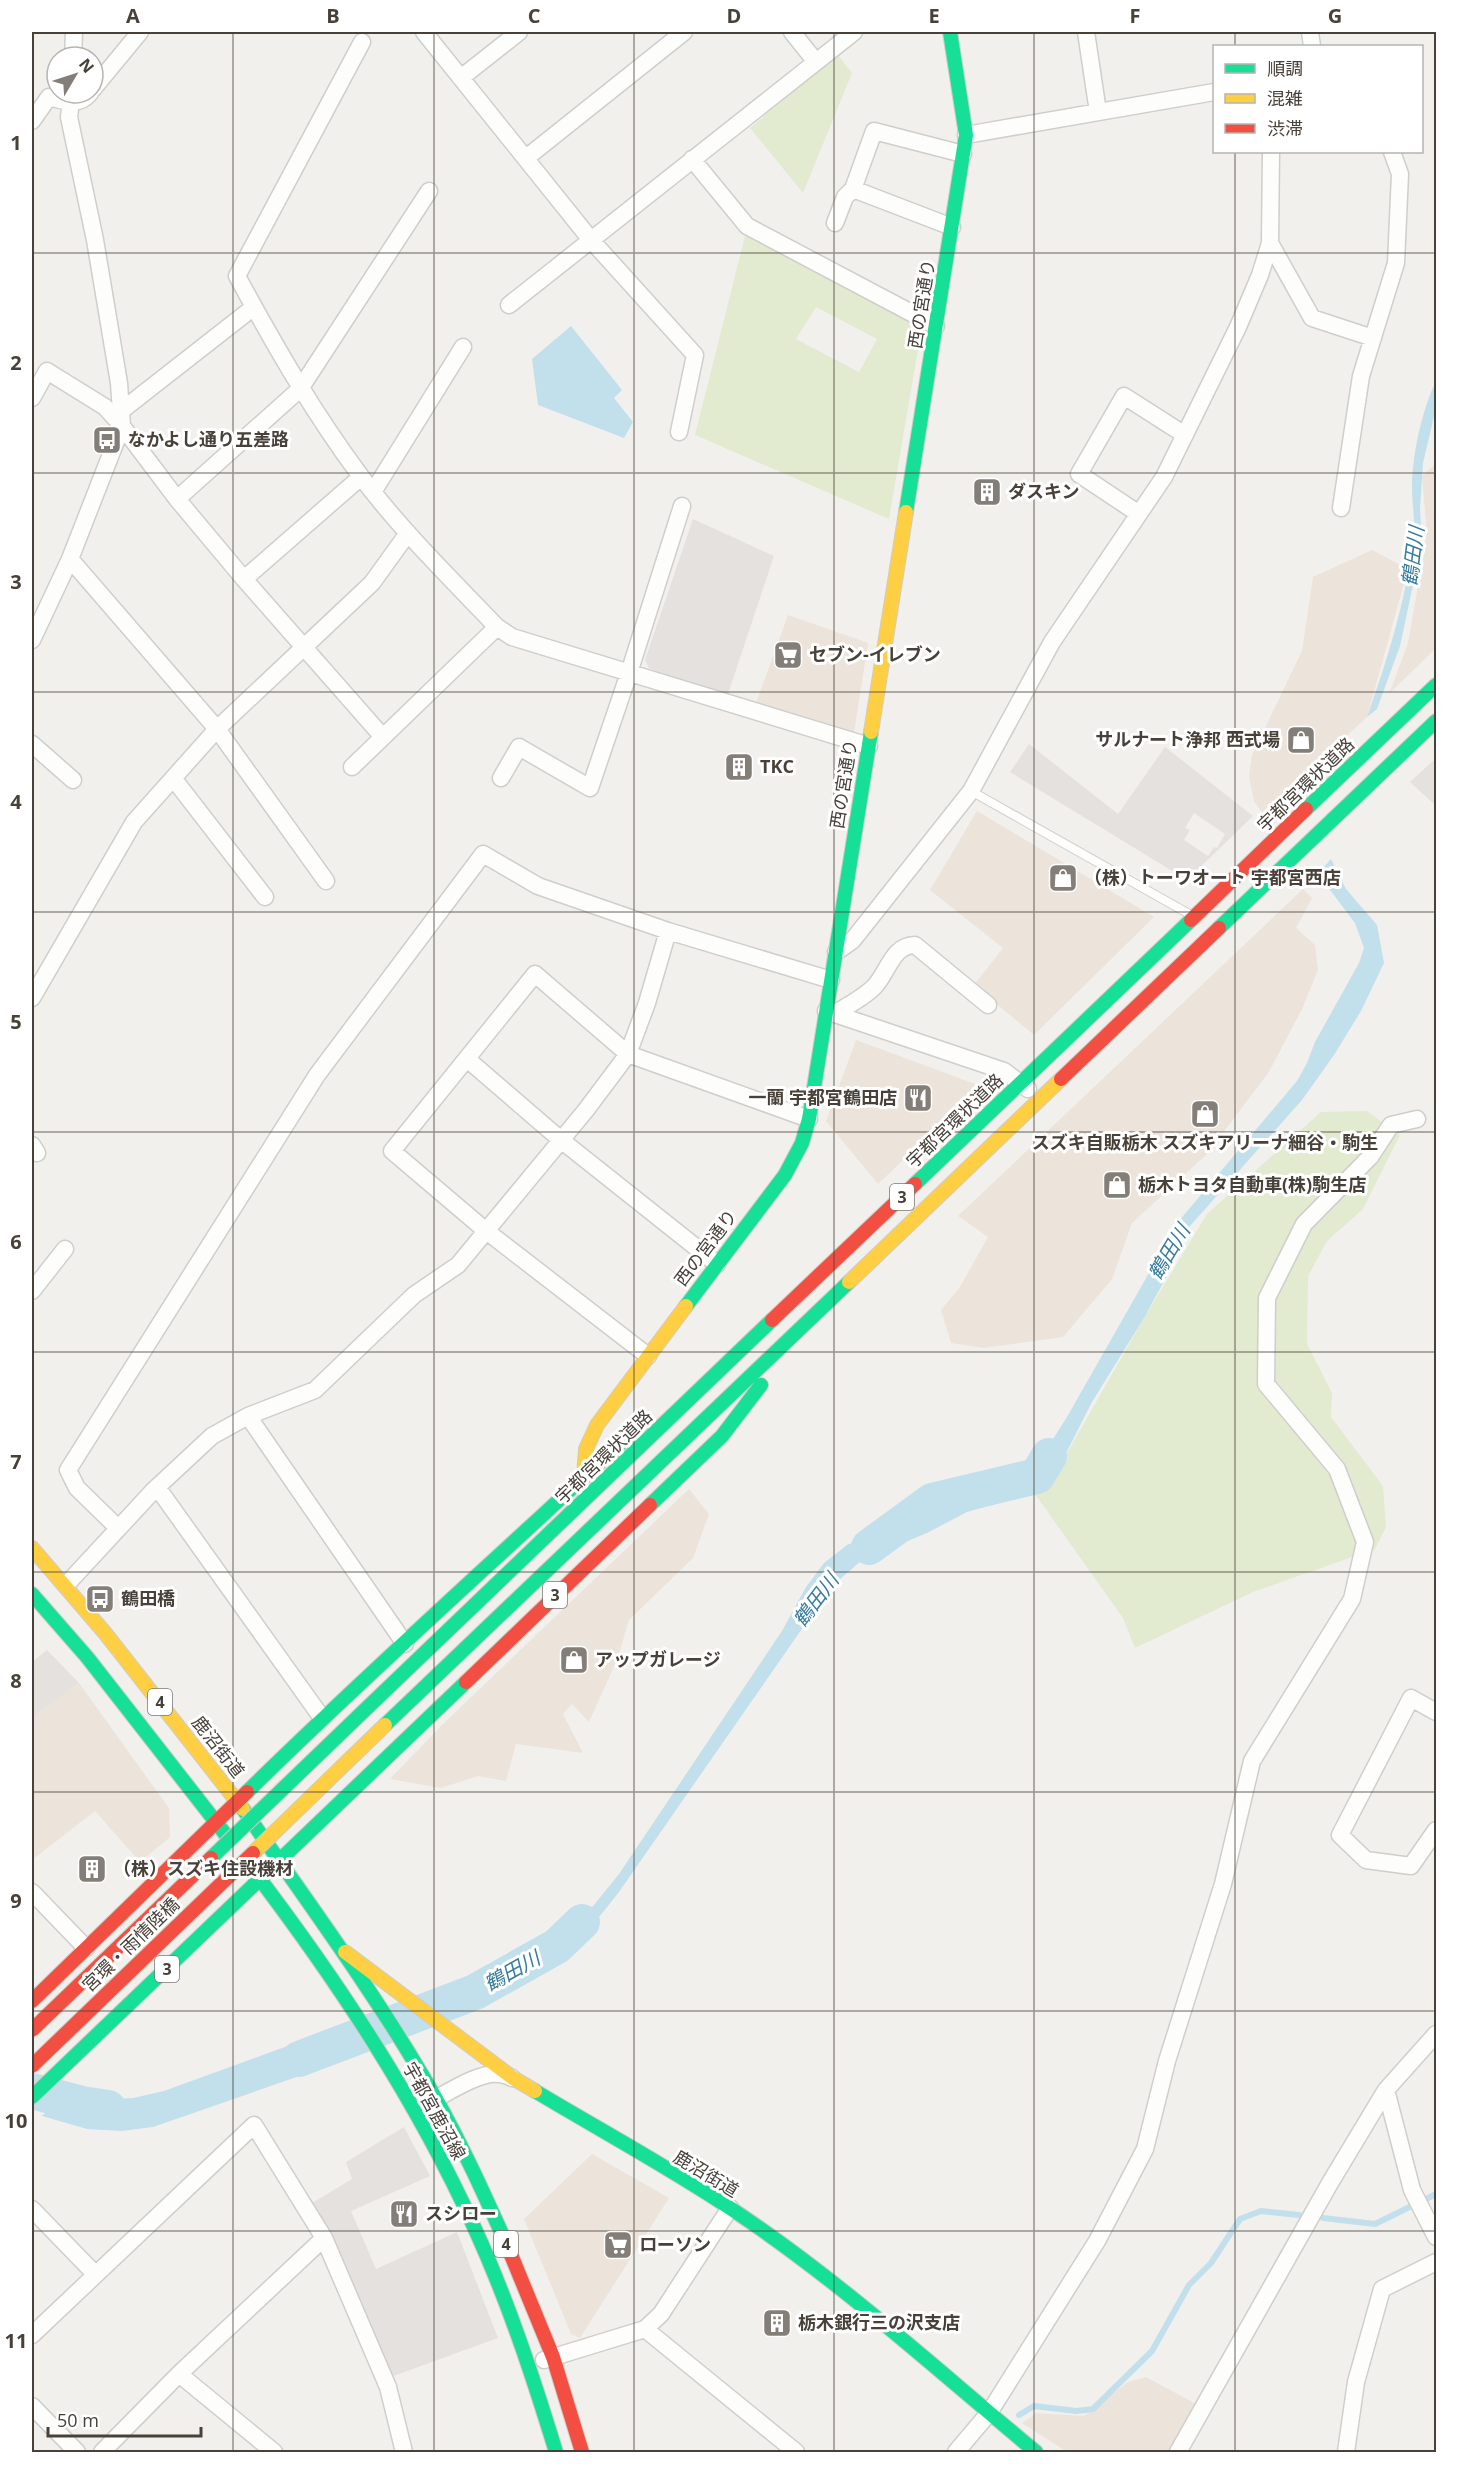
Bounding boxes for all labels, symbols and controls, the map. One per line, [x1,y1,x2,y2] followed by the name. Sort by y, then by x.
[126,2,140,29] text: A
[326,2,340,29] text: B
[528,2,541,29] text: C
[727,2,741,29] text: D
[928,2,940,29] text: E
[1130,2,1140,29] text: F
[1328,2,1342,29] text: G
[45,45,105,105] north arrow
[1213,45,1423,153] legend
[74,54,99,78] text: N
[1267,56,1303,80] text: 順調
[1267,86,1303,110] text: 混雑
[1267,116,1303,140] text: 渋滞
[10,129,22,156] text: 1
[902,258,940,350] street label: 西の宮通り
[10,349,22,376] text: 2
[91,424,123,456] bus stop icon: なかよし通り五差路
[128,427,289,451] place label: なかよし通り五差路
[971,476,1003,508] building icon: ダスキン
[1008,479,1079,503] place label: ダスキン
[1395,523,1430,587] water label: 鶴田川
[10,568,22,595] text: 3
[772,639,804,671] supermarket icon: セブン-イレブン
[809,642,941,666] place label: セブン-イレブン
[1285,724,1317,756] shop icon: サルナート浄邦 西式場
[1095,727,1280,751] place label: サルナート浄邦 西式場
[1252,732,1359,837] street label: 宇都宮環状道路
[824,738,862,830] street label: 西の宮通り
[723,751,755,783] building icon: TKC
[760,754,794,778] place label: TKC
[10,788,22,815] text: 4
[1047,862,1079,894] shop icon: （株）トーワオート 宇都宮西店
[1084,865,1341,889] place label: （株）トーワオート 宇都宮西店
[10,1008,22,1035] text: 5
[901,1068,1008,1173] street label: 宇都宮環状道路
[902,1082,934,1114] restaurant icon: 一蘭 宇都宮鶴田店
[748,1085,897,1109] place label: 一蘭 宇都宮鶴田店
[1189,1098,1221,1130] shop icon: スズキ自販栃木 スズキアリーナ細谷・駒生
[1032,1130,1378,1154] place label: スズキ自販栃木 スズキアリーナ細谷・駒生
[1101,1169,1133,1201] shop icon: 栃木トヨタ自動車(株)駒生店
[1138,1172,1366,1196] place label: 栃木トヨタ自動車(株)駒生店
[890,1184,914,1210] road number: 3
[669,1204,742,1291] street label: 西の宮通り
[1142,1217,1197,1284] water label: 鶴田川
[10,1228,22,1255] text: 6
[550,1404,657,1509] street label: 宇都宮環状道路
[10,1448,22,1475] text: 7
[787,1566,846,1632] water label: 鶴田川
[543,1582,567,1608] road number: 3
[84,1583,116,1615] bus stop icon: 鶴田橋
[121,1586,175,1610] place label: 鶴田橋
[558,1644,590,1676] shop icon: アップガレージ
[595,1647,721,1671] place label: アップガレージ
[10,1667,22,1694] text: 8
[148,1689,172,1715] road number: 4
[187,1711,250,1782] street label: 鹿沼街道
[76,1853,108,1885] building icon: （株）スズキ住設機材
[113,1856,293,1880] place label: （株）スズキ住設機材
[10,1887,22,1914] text: 9
[77,1892,184,1997] street label: 宮環・雨情陸橋
[479,1943,546,1997] water label: 鶴田川
[155,1956,179,1982] road number: 3
[398,2057,472,2164] street label: 宇都宮鹿沼線
[5,2107,27,2134] text: 10
[669,2144,744,2202] street label: 鹿沼街道
[388,2198,420,2230] restaurant icon: スシロー
[425,2201,497,2225] place label: スシロー
[602,2229,634,2261] supermarket icon: ローソン
[494,2231,518,2257] road number: 4
[639,2232,711,2256] place label: ローソン
[761,2307,793,2339] building icon: 栃木銀行三の沢支店
[798,2310,960,2334] place label: 栃木銀行三の沢支店
[5,2327,27,2354] text: 11
[48,2400,201,2438] scale bar
[57,2408,99,2432] text: 50 m

